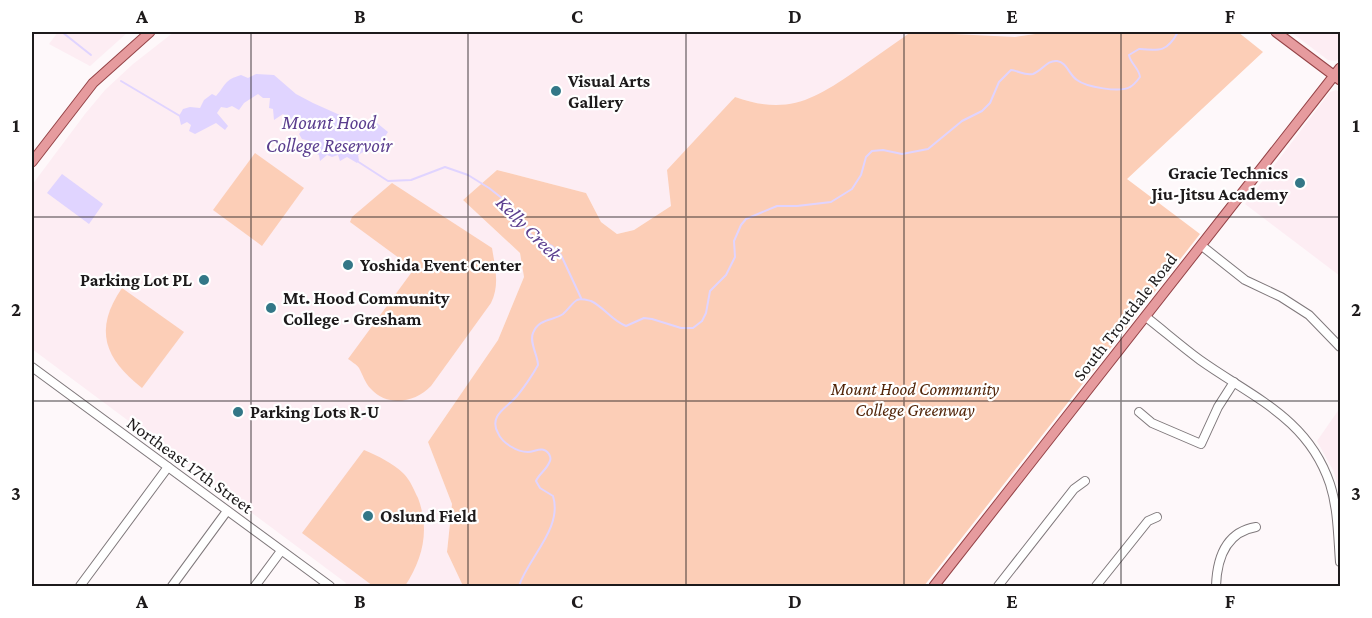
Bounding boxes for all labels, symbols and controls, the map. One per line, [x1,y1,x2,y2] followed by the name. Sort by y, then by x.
[135,5,149,27] text: A
[354,5,366,27] text: B
[571,5,583,27] text: C
[788,5,802,27] text: D
[1006,5,1018,27] text: E
[1225,5,1236,27] text: F
[567,71,650,112] place label: Visual Arts Gallery
[549,84,563,98] marker: Visual Arts Gallery
[266,111,393,157] water label: Mount Hood College Reservoir
[12,114,20,136] text: 1
[1352,114,1360,136] text: 1
[1149,163,1288,204] place label: Gracie Technics Jiu-Jitsu Academy
[1293,176,1307,190] marker: Gracie Technics Jiu-Jitsu Academy
[491,191,567,267] water label: Kelly Creek
[1069,249,1181,385] street label: South Troutdale Road
[360,255,522,275] place label: Yoshida Event Center
[341,258,355,272] marker: Yoshida Event Center
[80,270,192,290] place label: Parking Lot PL
[197,273,211,287] marker: Parking Lot PL
[283,288,450,329] place label: Mt. Hood Community College - Gresham
[11,298,21,320] text: 2
[1351,298,1361,320] text: 2
[264,301,278,315] marker: Mt. Hood Community College - Gresham
[830,379,1000,420] park label: Mount Hood Community College Greenway
[250,402,379,422] place label: Parking Lots R-U
[231,405,245,419] marker: Parking Lots R-U
[123,413,258,518] street label: Northeast 17th Street
[11,482,21,504] text: 3
[1351,482,1361,504] text: 3
[380,506,477,526] place label: Oslund Field
[361,509,375,523] marker: Oslund Field
[135,590,149,612] text: A
[354,590,366,612] text: B
[571,590,583,612] text: C
[788,590,802,612] text: D
[1006,590,1018,612] text: E
[1225,590,1236,612] text: F

